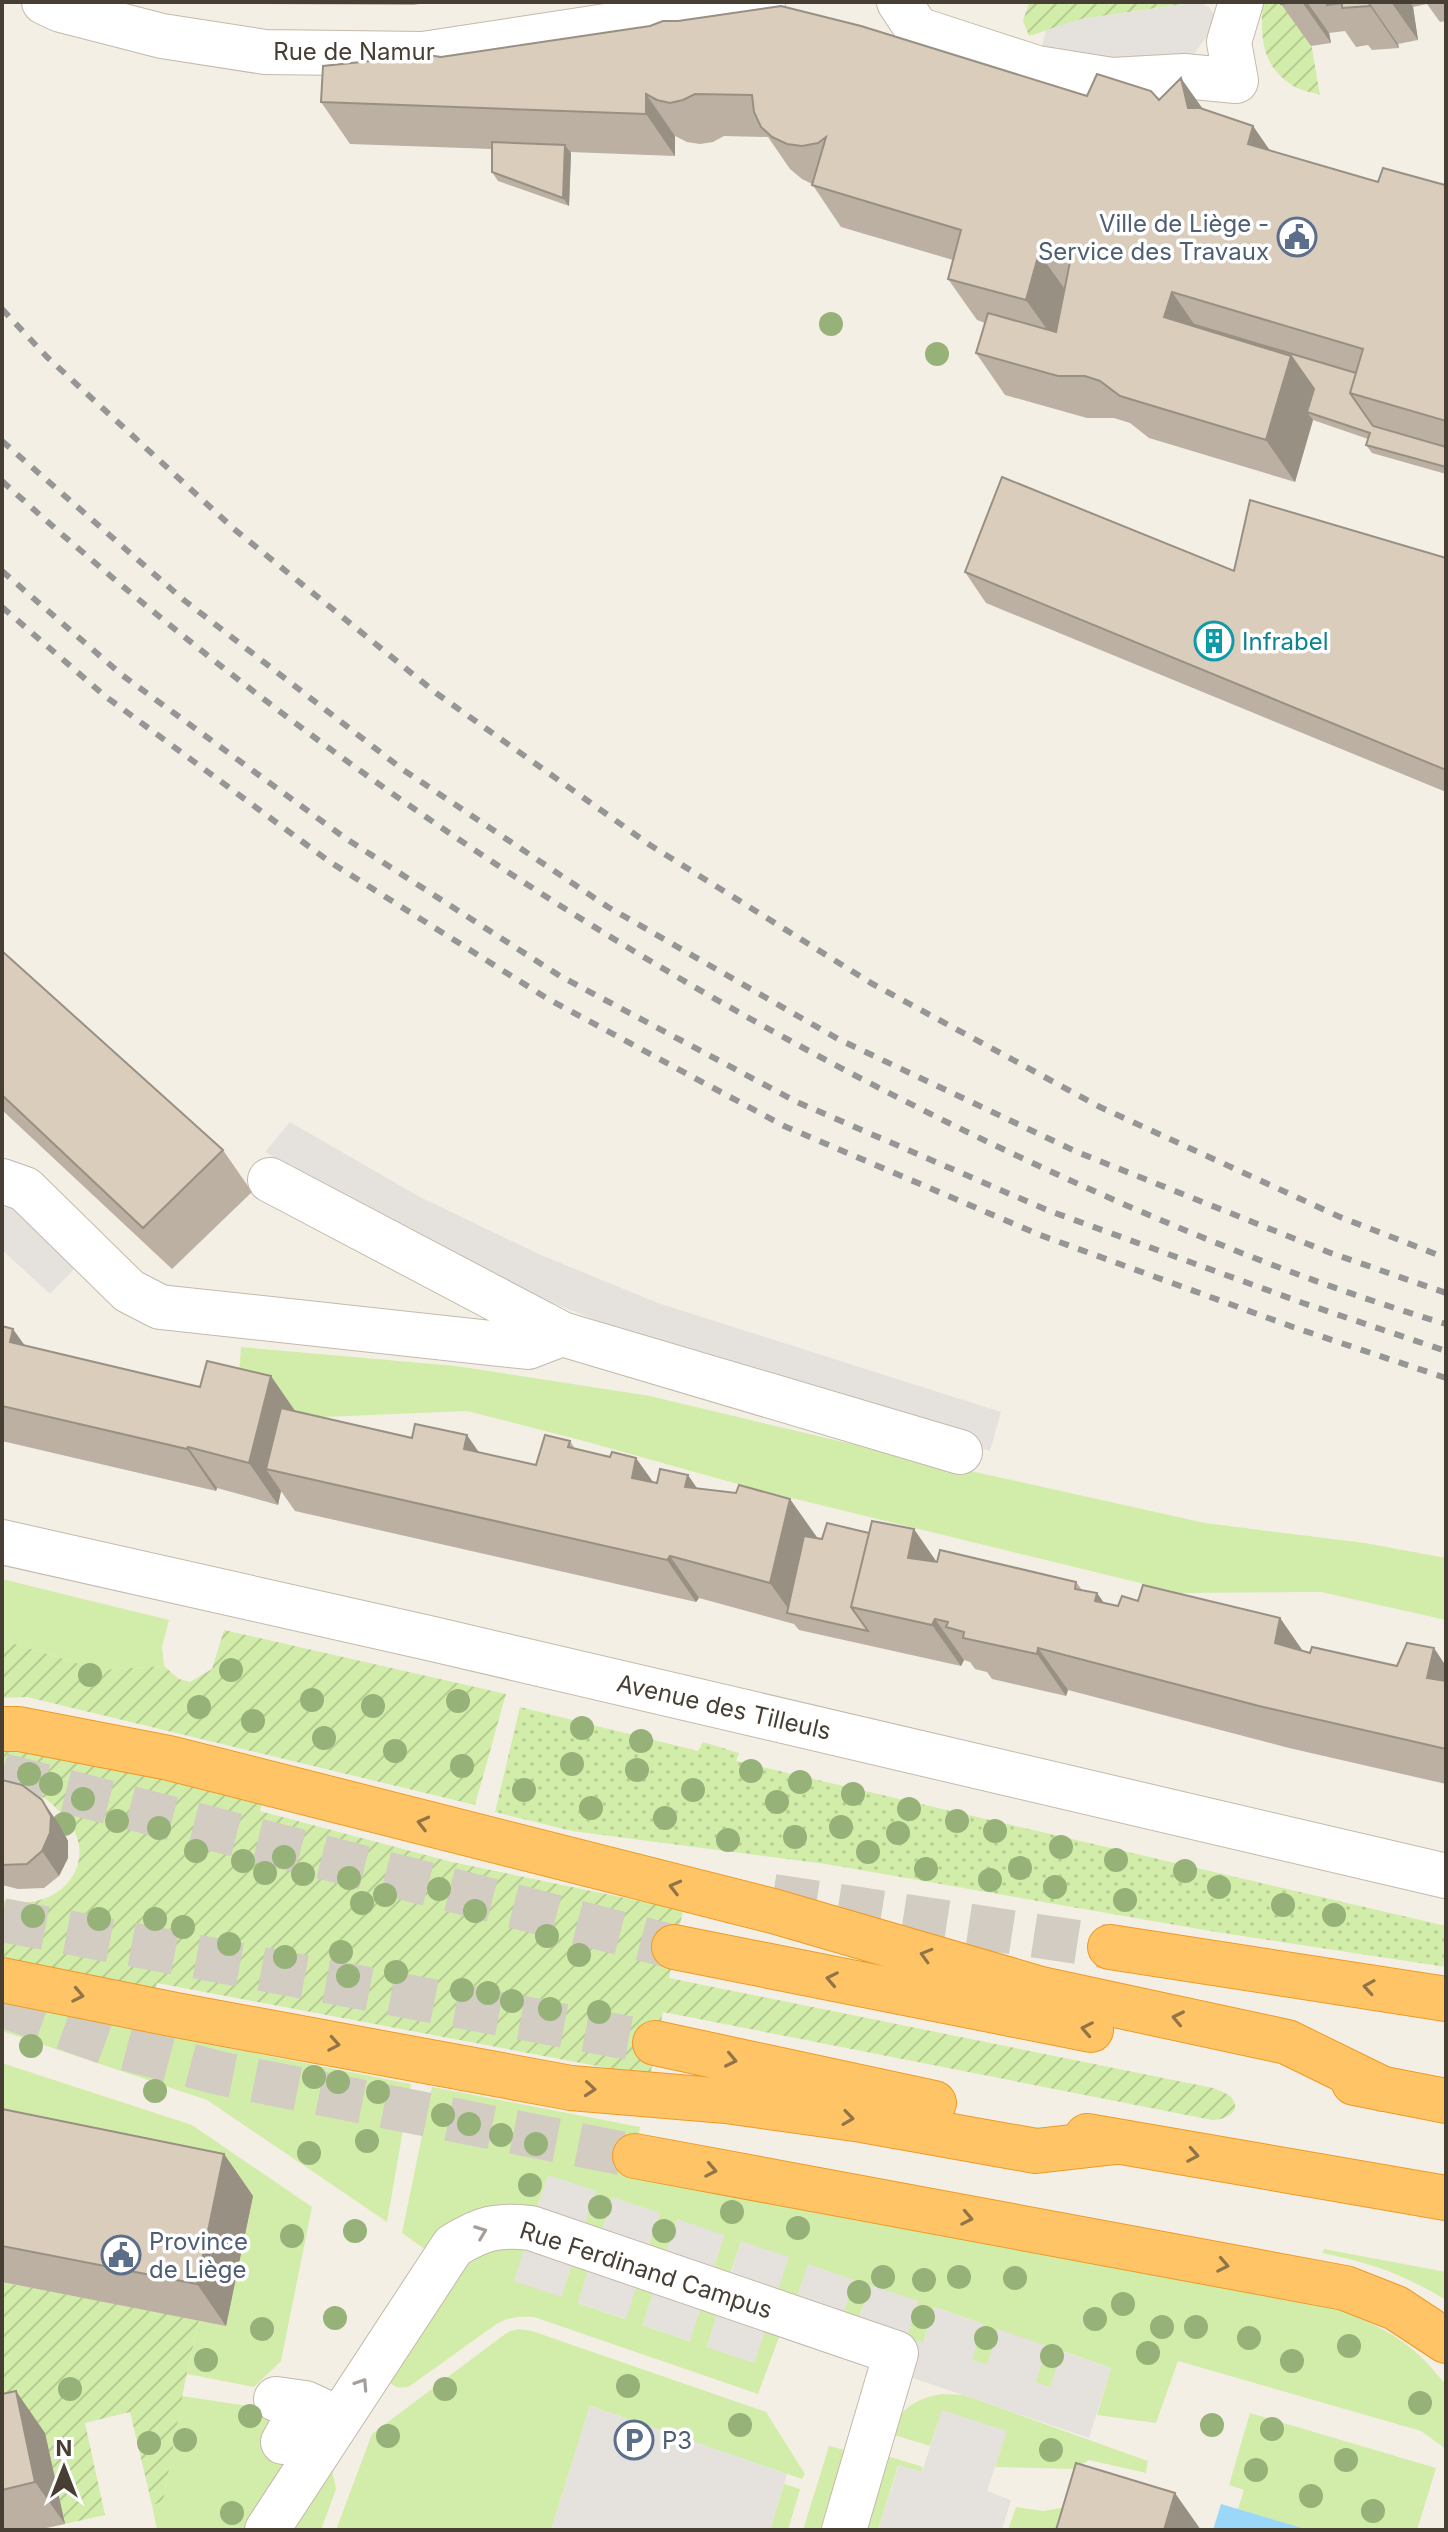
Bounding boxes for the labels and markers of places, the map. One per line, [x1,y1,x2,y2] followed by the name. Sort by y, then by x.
[1038,209,1269,266] place label: Ville de Liège - Service des Travaux
[1276,216,1318,258] public building icon: Ville de Liège - Service des Travaux
[1193,620,1235,662] building icon: Infrabel
[1242,627,1329,656] place label: Infrabel
[149,2227,248,2284] place label: Province de Liège
[100,2234,142,2276] public building icon: Province de Liège
[613,2419,655,2461] parking icon: P3
[662,2426,692,2455] place label: P3

